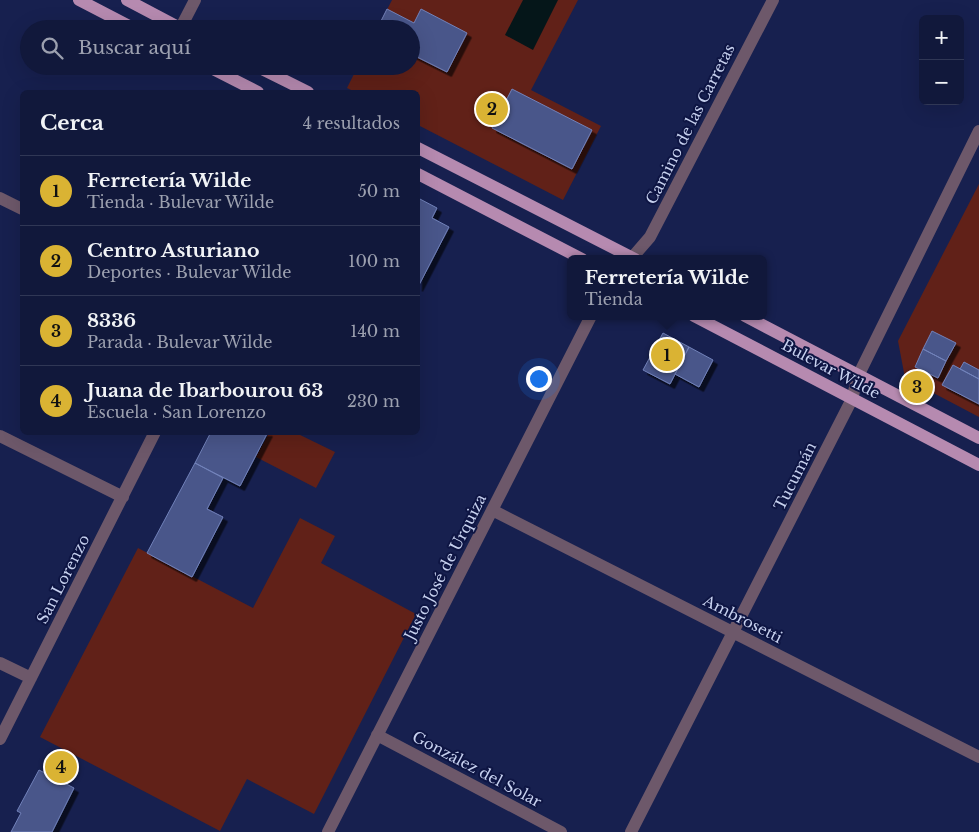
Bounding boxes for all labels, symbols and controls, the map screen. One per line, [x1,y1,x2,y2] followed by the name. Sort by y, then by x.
[919,15,964,105] map controls
[919,15,964,60] button: +
[20,20,420,75] search box
[38,34,66,62] icon: search
[78,36,191,59] text: Buscar aquí
[641,41,739,207] street label: Camino de las Carretas
[919,60,964,105] button: −
[476,90,508,128] pin: 2
[40,110,104,136] text: Cerca
[303,113,400,133] text: 4 resultados
[87,169,251,192] text: Ferretería Wilde
[53,181,59,201] text: 1
[358,181,400,201] text: 50 m
[87,192,274,212] text: Tienda · Bulevar Wilde
[87,239,260,262] text: Centro Asturiano
[51,251,61,271] text: 2
[348,251,400,271] text: 100 m
[567,255,767,320] popup
[87,262,292,282] text: Deportes · Bulevar Wilde
[585,266,749,289] text: Ferretería Wilde
[585,289,643,309] text: Tienda
[87,309,136,332] text: 8336
[51,321,61,341] text: 3
[350,321,400,341] text: 140 m
[87,332,272,352] text: Parada · Bulevar Wilde
[779,335,883,403] street label: Bulevar Wilde
[651,336,683,374] pin: 1
[526,366,552,392] your location
[901,368,933,406] pin: 3
[87,379,323,402] text: Juana de Ibarbourou 63
[51,391,61,411] text: 4
[347,391,400,411] text: 230 m
[87,402,266,422] text: Escuela · San Lorenzo
[770,439,820,513] street label: Tucumán
[399,490,490,645] street label: Justo José de Urquiza
[32,531,94,627] street label: San Lorenzo
[699,591,786,647] street label: Ambrosetti
[409,727,546,812] street label: González del Solar
[45,748,77,786] pin: 4

